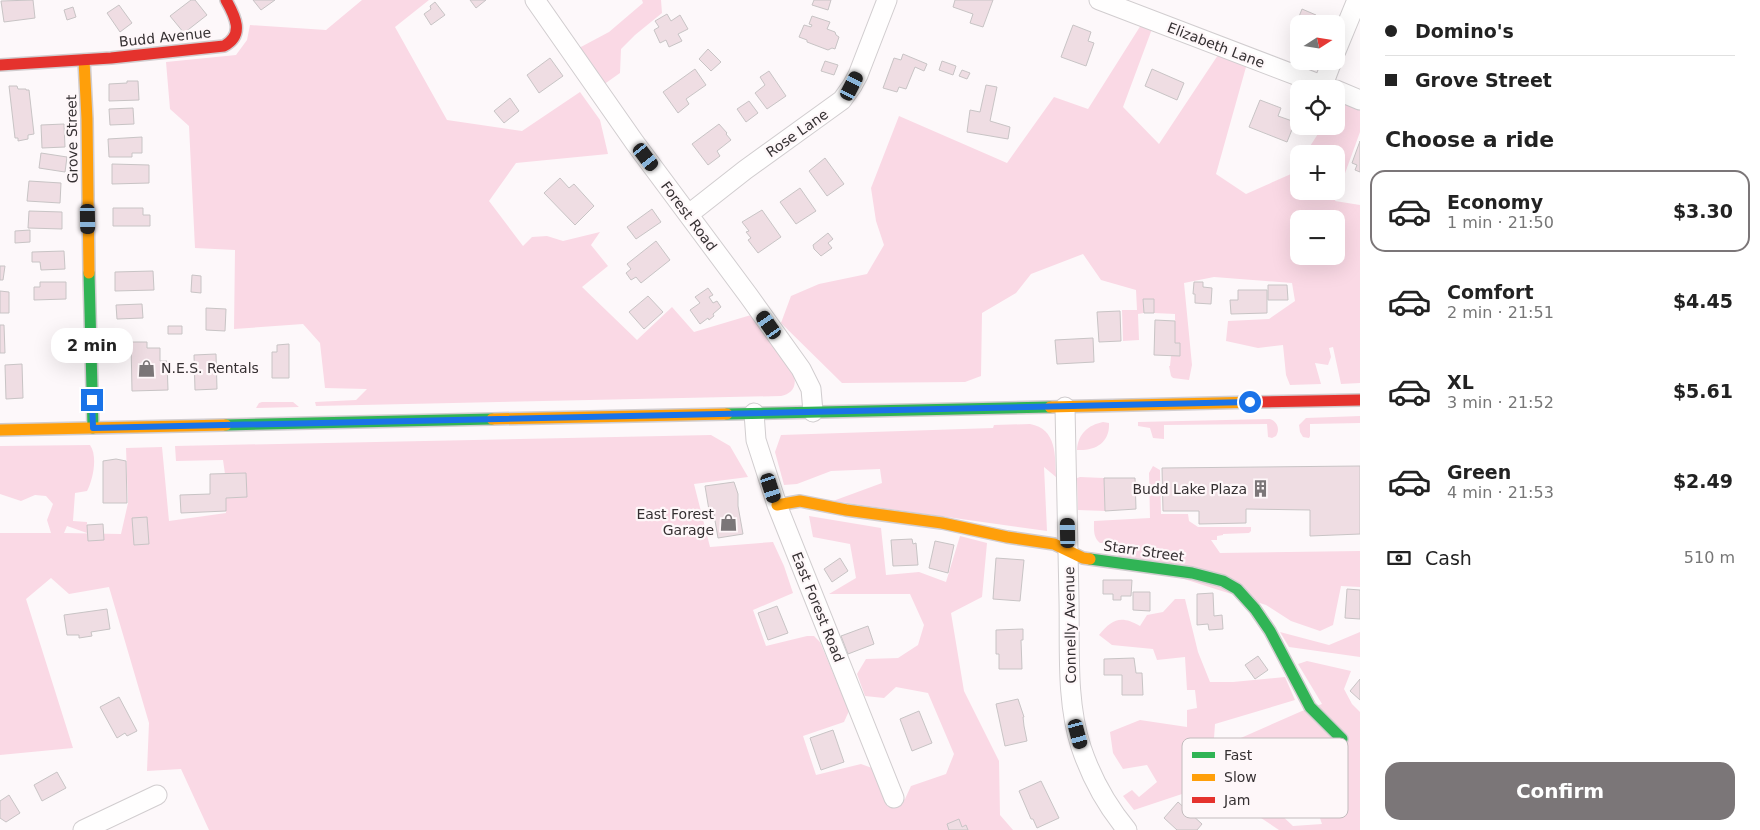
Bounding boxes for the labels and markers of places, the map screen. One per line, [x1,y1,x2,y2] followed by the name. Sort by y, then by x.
[137,358,157,378] shop icon: N.E.S. Rentals
[161,360,259,376] place label: N.E.S. Rentals
[1251,479,1271,499] building icon: Budd Lake Plaza
[1132,481,1247,497] place label: Budd Lake Plaza
[636,506,715,538] place label: East Forest Garage
[718,512,738,532] shop icon: East Forest Garage

